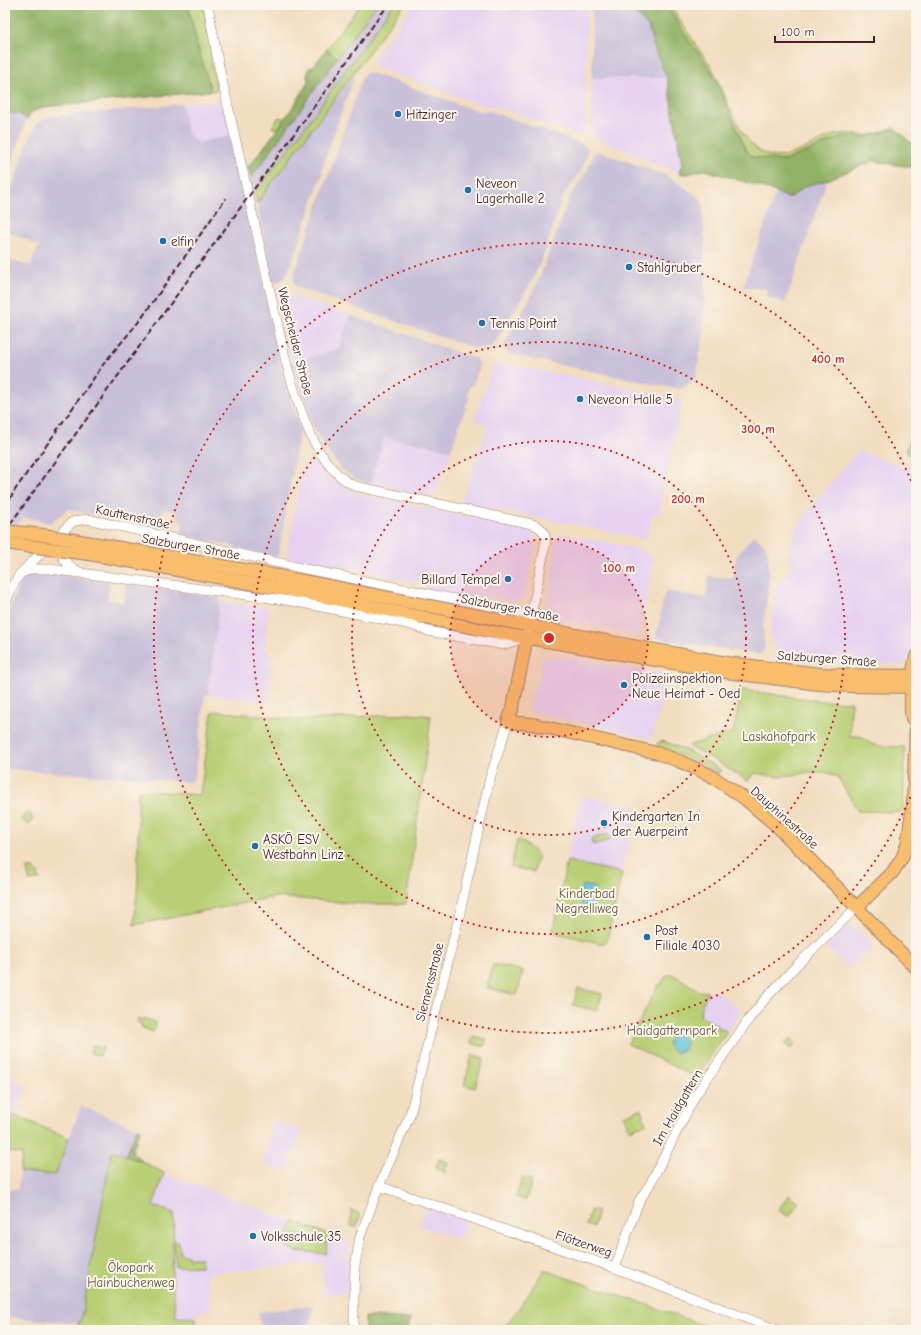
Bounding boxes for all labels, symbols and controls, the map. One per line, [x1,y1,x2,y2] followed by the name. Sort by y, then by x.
[775,18,874,44] scale bar
[781,25,814,39] text: 100 m
[406,107,457,122] place label: Hitzinger
[393,109,403,119] marker: Hitzinger
[476,176,545,206] place label: Neveon Lagerhalle 2
[463,185,473,195] marker: Neveon Lagerhalle 2
[171,234,194,249] place label: elfin
[158,236,168,246] marker: elfin
[637,260,702,275] place label: Stahlgruber
[624,262,634,272] marker: Stahlgruber
[275,286,316,397] street label: Wegscheider Straße
[490,316,558,331] place label: Tennis Point
[477,318,487,328] marker: Tennis Point
[811,352,845,366] text: 400 m
[588,392,673,407] place label: Neveon Halle 5
[575,394,585,404] marker: Neveon Halle 5
[741,422,775,436] text: 300 m
[671,492,705,506] text: 200 m
[94,501,172,532] street label: Kauttenstraße
[141,530,242,563] street label: Salzburger Straße
[603,561,635,575] text: 100 m
[421,572,500,587] place label: Billard Tempel
[503,574,513,584] marker: Billard Tempel
[460,591,561,624] street label: Salzburger Straße
[542,631,556,645] centre of rings
[777,648,878,669] street label: Salzburger Straße
[632,671,740,701] place label: Polizeiinspektion Neue Heimat - Oed
[619,680,629,690] marker: Polizeiinspektion Neue Heimat - Oed
[742,729,817,744] park label: Laskahofpark
[748,783,822,852] street label: Dauphinestraße
[612,809,700,839] place label: Kindergarten In der Auerpeint
[599,818,609,828] marker: Kindergarten In der Auerpeint
[263,831,344,862] place label: ASKÖ ESV Westbahn Linz
[250,841,260,851] marker: ASKÖ ESV Westbahn Linz
[556,886,618,916] park label: Kinderbad Negrelliweg
[655,923,720,953] place label: Post Filiale 4030
[642,932,652,942] marker: Post Filiale 4030
[412,941,447,1023] street label: Siemensstraße
[627,1023,718,1038] park label: Haidgatternpark
[650,1066,705,1148] street label: Im Haidgattern
[554,1227,614,1260] street label: Flötzerweg
[261,1229,341,1244] place label: Volksschule 35
[248,1231,258,1241] marker: Volksschule 35
[87,1259,175,1290] park label: Ökopark Hainbuchenweg

